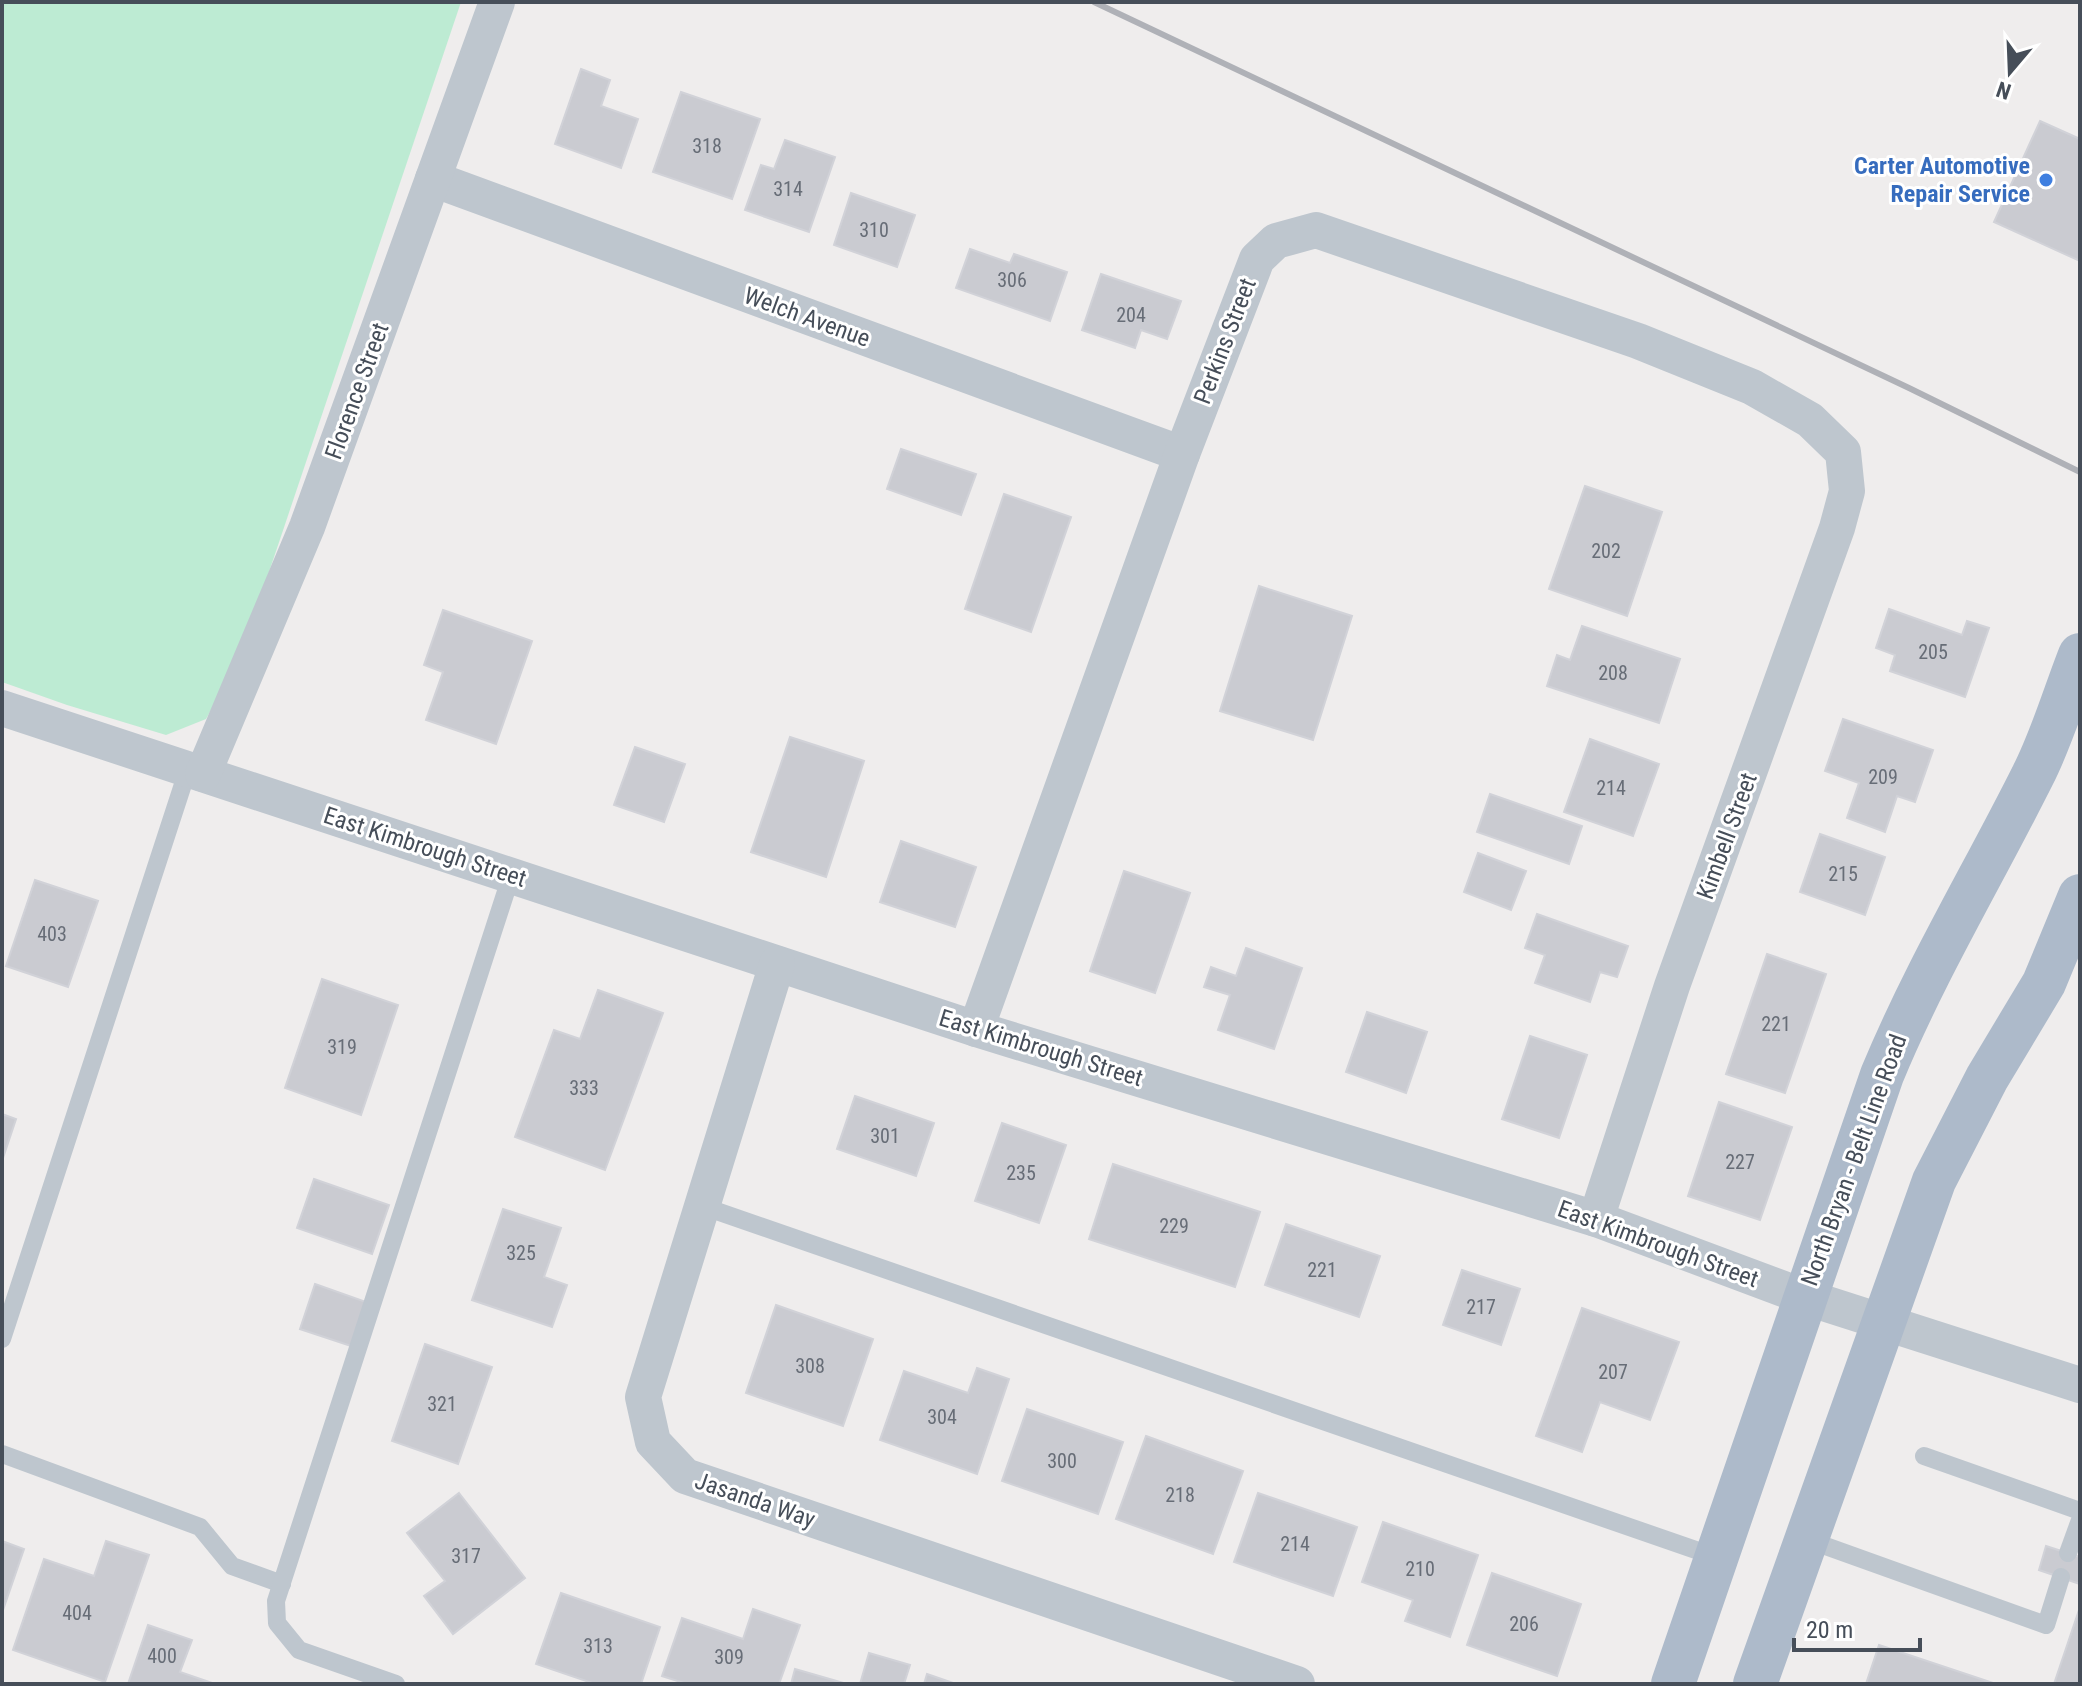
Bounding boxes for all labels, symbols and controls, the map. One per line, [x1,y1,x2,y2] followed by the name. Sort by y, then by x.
[1970,32,2050,112] north arrow
[1993,76,2014,104] text: N
[692,134,722,158] house number: 318
[1854,152,2030,208] place label: Carter Automotive Repair Service
[2037,171,2055,189] marker: Carter Automotive Repair Service
[773,177,803,201] house number: 314
[859,218,889,242] house number: 310
[997,268,1027,292] house number: 306
[1188,274,1262,408] street label: Perkins Street
[740,281,874,353] street label: Welch Avenue
[1116,303,1146,327] house number: 204
[319,319,395,463] street label: Florence Street
[1591,539,1621,563] house number: 202
[1918,640,1948,664] house number: 205
[1598,661,1628,685] house number: 208
[1868,765,1898,789] house number: 209
[1691,769,1763,903] street label: Kimbell Street
[1596,776,1626,800] house number: 214
[320,801,530,893] street label: East Kimbrough Street
[1828,862,1858,886] house number: 215
[37,922,67,946] house number: 403
[936,1004,1146,1092] street label: East Kimbrough Street
[1761,1012,1791,1036] house number: 221
[1795,1030,1913,1290] street label: North Bryan - Belt Line Road
[327,1035,357,1059] house number: 319
[569,1076,599,1100] house number: 333
[870,1124,900,1148] house number: 301
[1725,1150,1755,1174] house number: 227
[1006,1161,1036,1185] house number: 235
[1554,1195,1762,1293] street label: East Kimbrough Street
[1159,1214,1189,1238] house number: 229
[506,1241,536,1265] house number: 325
[1307,1258,1337,1282] house number: 221
[1466,1295,1496,1319] house number: 217
[795,1354,825,1378] house number: 308
[1598,1360,1628,1384] house number: 207
[427,1392,457,1416] house number: 321
[927,1405,957,1429] house number: 304
[1047,1449,1077,1473] house number: 300
[691,1466,819,1534] street label: Jasanda Way
[1165,1483,1195,1507] house number: 218
[1280,1532,1310,1556] house number: 214
[451,1544,481,1568] house number: 317
[1405,1557,1435,1581] house number: 210
[62,1601,92,1625] house number: 404
[1794,1602,1920,1652] scale bar
[1509,1612,1539,1636] house number: 206
[1806,1616,1853,1644] text: 20 m
[583,1634,613,1658] house number: 313
[147,1644,177,1668] house number: 400
[714,1645,744,1669] house number: 309

